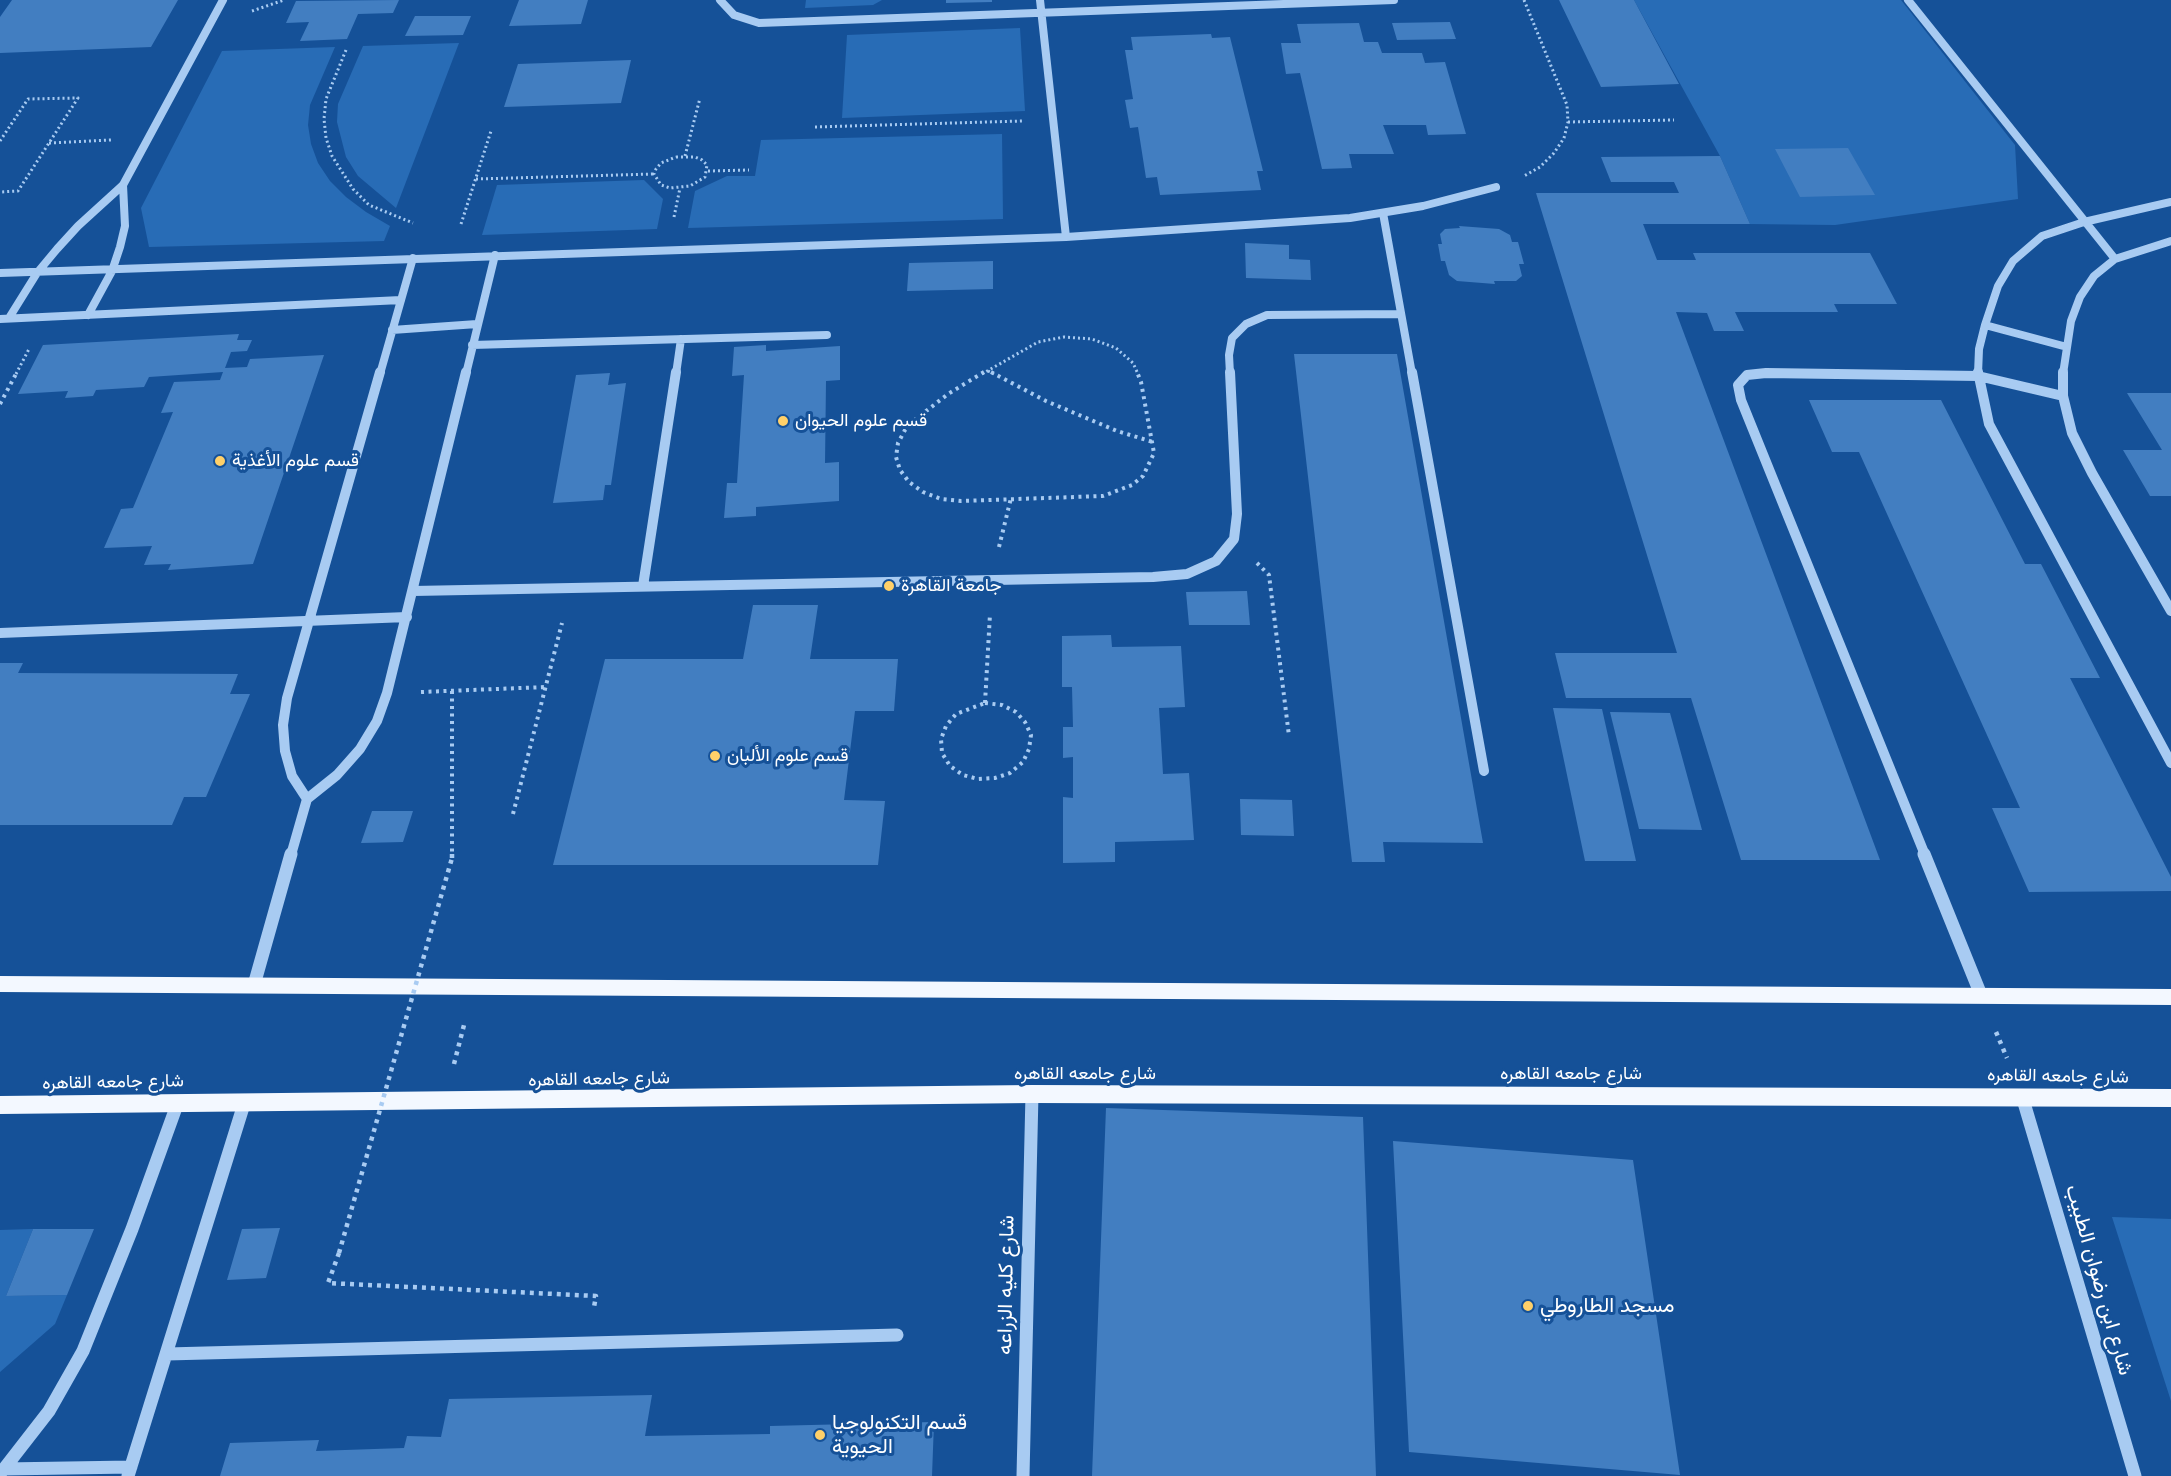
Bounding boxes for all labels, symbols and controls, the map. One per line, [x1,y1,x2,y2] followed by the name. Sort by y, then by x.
[795,410,927,432] place label: قسم علوم الحيوان
[776,414,790,428] marker: قسم علوم الحيوان
[232,450,359,472] place label: قسم علوم الأغذية
[213,454,227,468] marker: قسم علوم الأغذية
[901,575,1002,597] place label: جامعة القاهرة
[882,579,896,593] marker: جامعة القاهرة
[727,745,849,767] place label: قسم علوم الألبان
[708,749,722,763] marker: قسم علوم الألبان
[1014,1063,1156,1085] street label: شارع جامعه القاهره
[1500,1063,1642,1085] street label: شارع جامعه القاهره
[1987,1064,2129,1088] street label: شارع جامعه القاهره
[528,1067,670,1091] street label: شارع جامعه القاهره
[42,1070,184,1094] street label: شارع جامعه القاهره
[2060,1182,2138,1378] street label: شارع ابن رضوان الطبيب
[992,1215,1020,1355] street label: شارع كليه الزراعه
[1540,1293,1674,1319] place label: مسجد الطاروطي
[1521,1299,1535,1313] marker: مسجد الطاروطي
[832,1410,967,1460] place label: قسم التكنولوجيا الحيوية
[813,1428,827,1442] marker: قسم التكنولوجيا الحيوية

